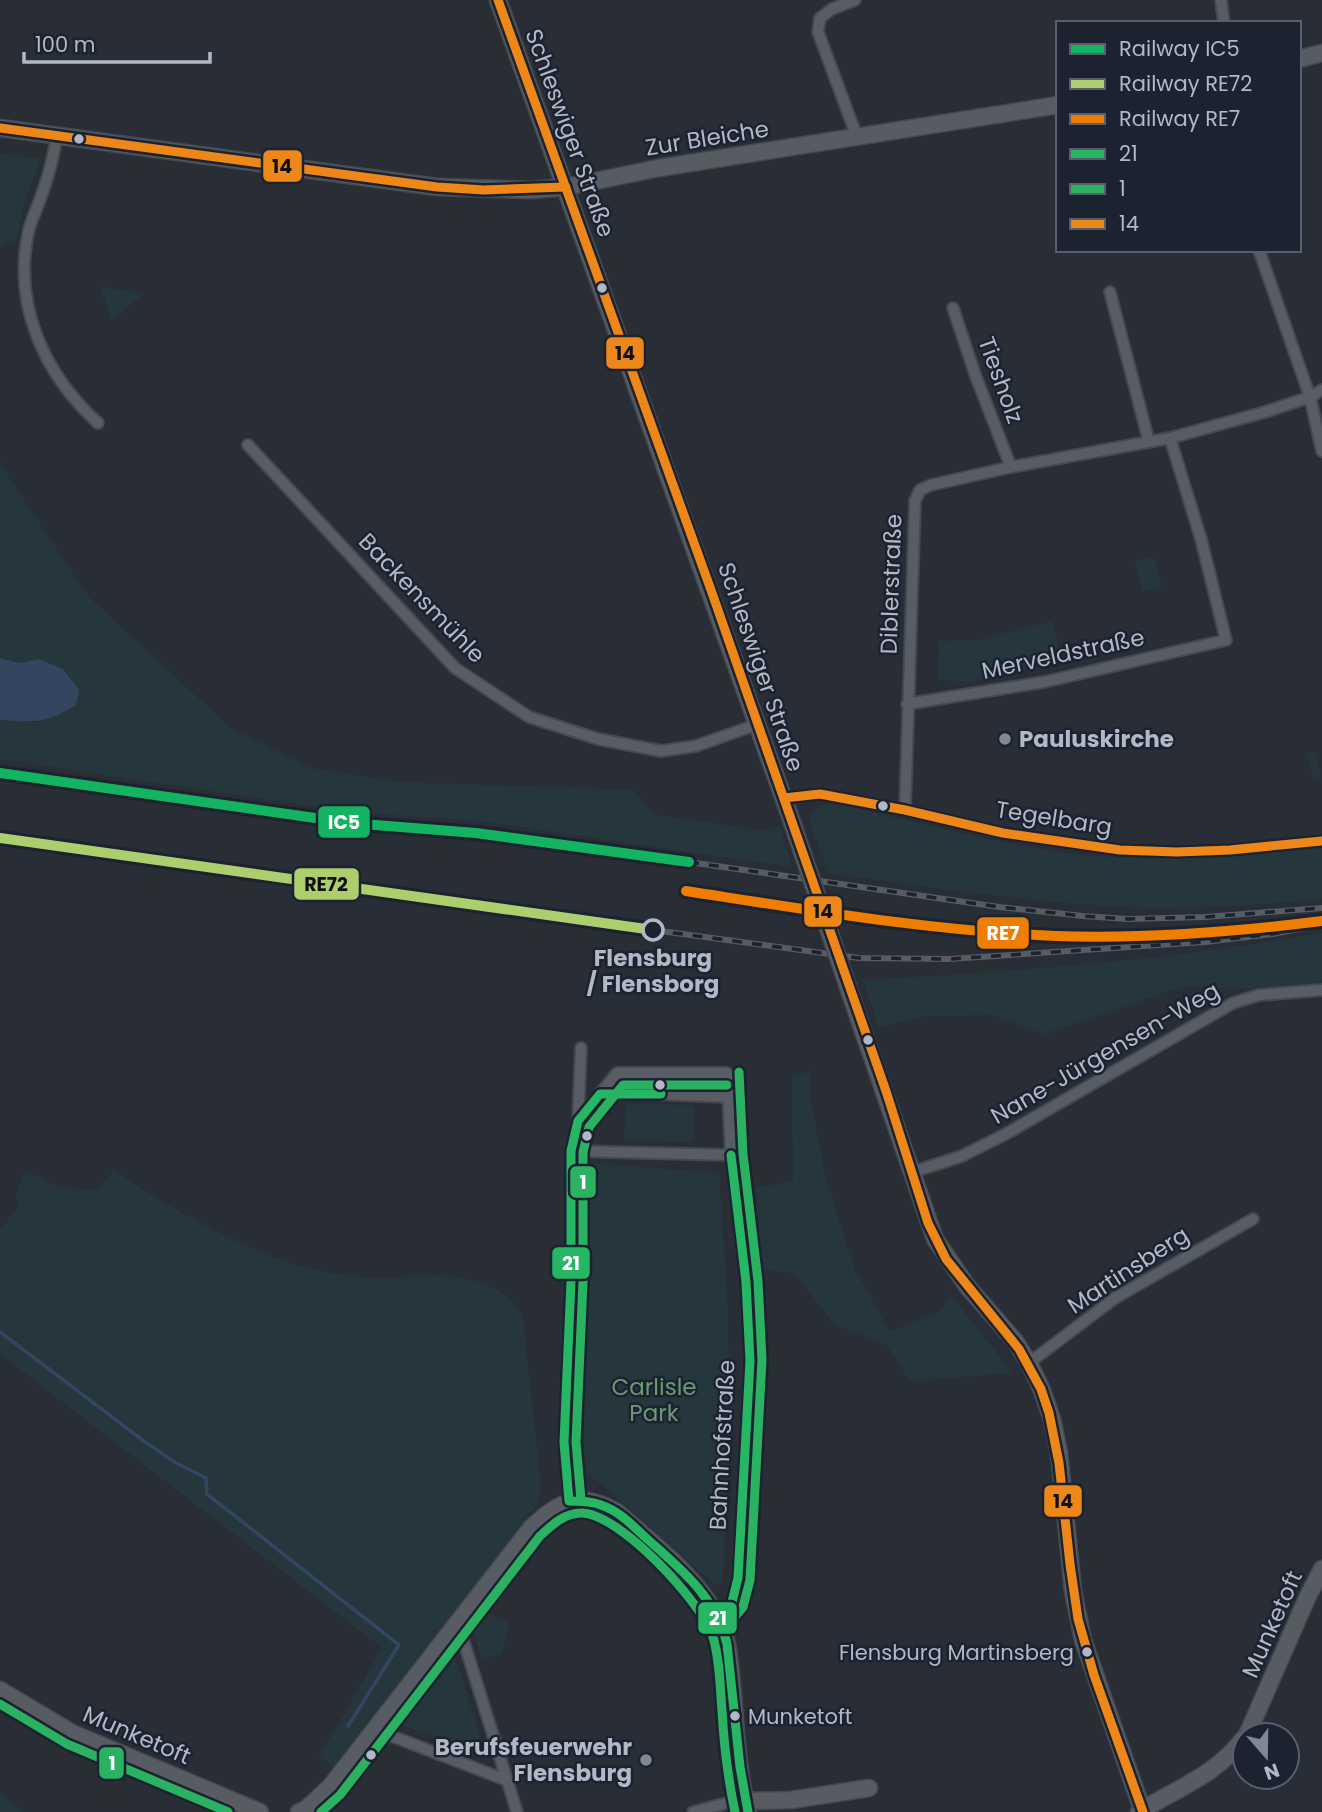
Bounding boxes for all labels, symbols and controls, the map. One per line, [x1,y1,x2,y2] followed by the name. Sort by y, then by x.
[24,21,210,65] scale bar
[1056,21,1301,252] legend
[518,25,622,241] street label: Schleswiger Straße
[35,30,95,59] text: 100 m
[1119,34,1240,63] text: Railway IC5
[1119,69,1252,98] text: Railway RE72
[1119,104,1240,133] text: Railway RE7
[643,112,771,164] street label: Zur Bleiche
[72,132,86,146] unlabelled marker
[1119,139,1138,168] text: 21
[262,149,303,183] line badge: 14
[272,153,292,180] text: 14
[1119,174,1126,203] text: 1
[1119,209,1139,238] text: 14
[595,281,609,295] unlabelled marker
[971,332,1031,428] street label: Tiesholz
[605,336,645,370] line badge: 14
[615,340,635,367] text: 14
[873,513,909,655] street label: Diblerstraße
[352,526,492,670] street label: Backensmühle
[710,558,812,776] street label: Schleswiger Straße
[979,621,1147,687] street label: Merveldstraße
[1019,723,1174,755] place label: Pauluskirche
[997,731,1013,747] marker: Pauluskirche
[994,793,1114,843] street label: Tegelbarg
[876,799,890,813] unlabelled marker
[317,805,371,839] line badge: IC5
[328,809,360,836] text: IC5
[293,867,360,901] line badge: RE72
[304,871,348,898] text: RE72
[803,895,843,928] line badge: 14
[813,898,833,925] text: 14
[976,916,1030,950] line badge: RE7
[642,919,664,941] marker: Flensburg / Flensborg
[987,920,1019,947] text: RE7
[587,942,719,1000] place label: Flensburg / Flensborg
[985,974,1225,1132] street label: Nane-Jürgensen-Weg
[861,1033,875,1047] unlabelled marker
[653,1078,667,1092] unlabelled marker
[580,1129,594,1143] unlabelled marker
[569,1165,597,1199] line badge: 1
[579,1169,587,1196] text: 1
[1061,1219,1195,1321] street label: Martinsberg
[551,1246,591,1280] line badge: 21
[562,1250,580,1277] text: 21
[702,1359,742,1531] street label: Bahnhofstraße
[611,1371,697,1429] park label: Carlisle Park
[1043,1484,1083,1518] line badge: 14
[1053,1488,1073,1515] text: 14
[1234,1565,1310,1683] street label: Munketoft
[697,1601,738,1635] line badge: 21
[709,1605,727,1632] text: 21
[839,1638,1074,1667] place label: Flensburg Martinsberg
[1080,1645,1094,1659] marker: Flensburg Martinsberg
[78,1698,196,1772] street label: Munketoft
[748,1702,852,1731] place label: Munketoft
[728,1709,742,1723] marker: Munketoft
[1231,1721,1301,1791] north arrow
[435,1731,632,1789] place label: Berufsfeuerwehr Flensburg
[98,1746,125,1780] line badge: 1
[364,1748,378,1762] unlabelled marker
[108,1750,116,1777] text: 1
[638,1752,654,1768] marker: Berufsfeuerwehr Flensburg
[1260,1756,1283,1787] text: N

